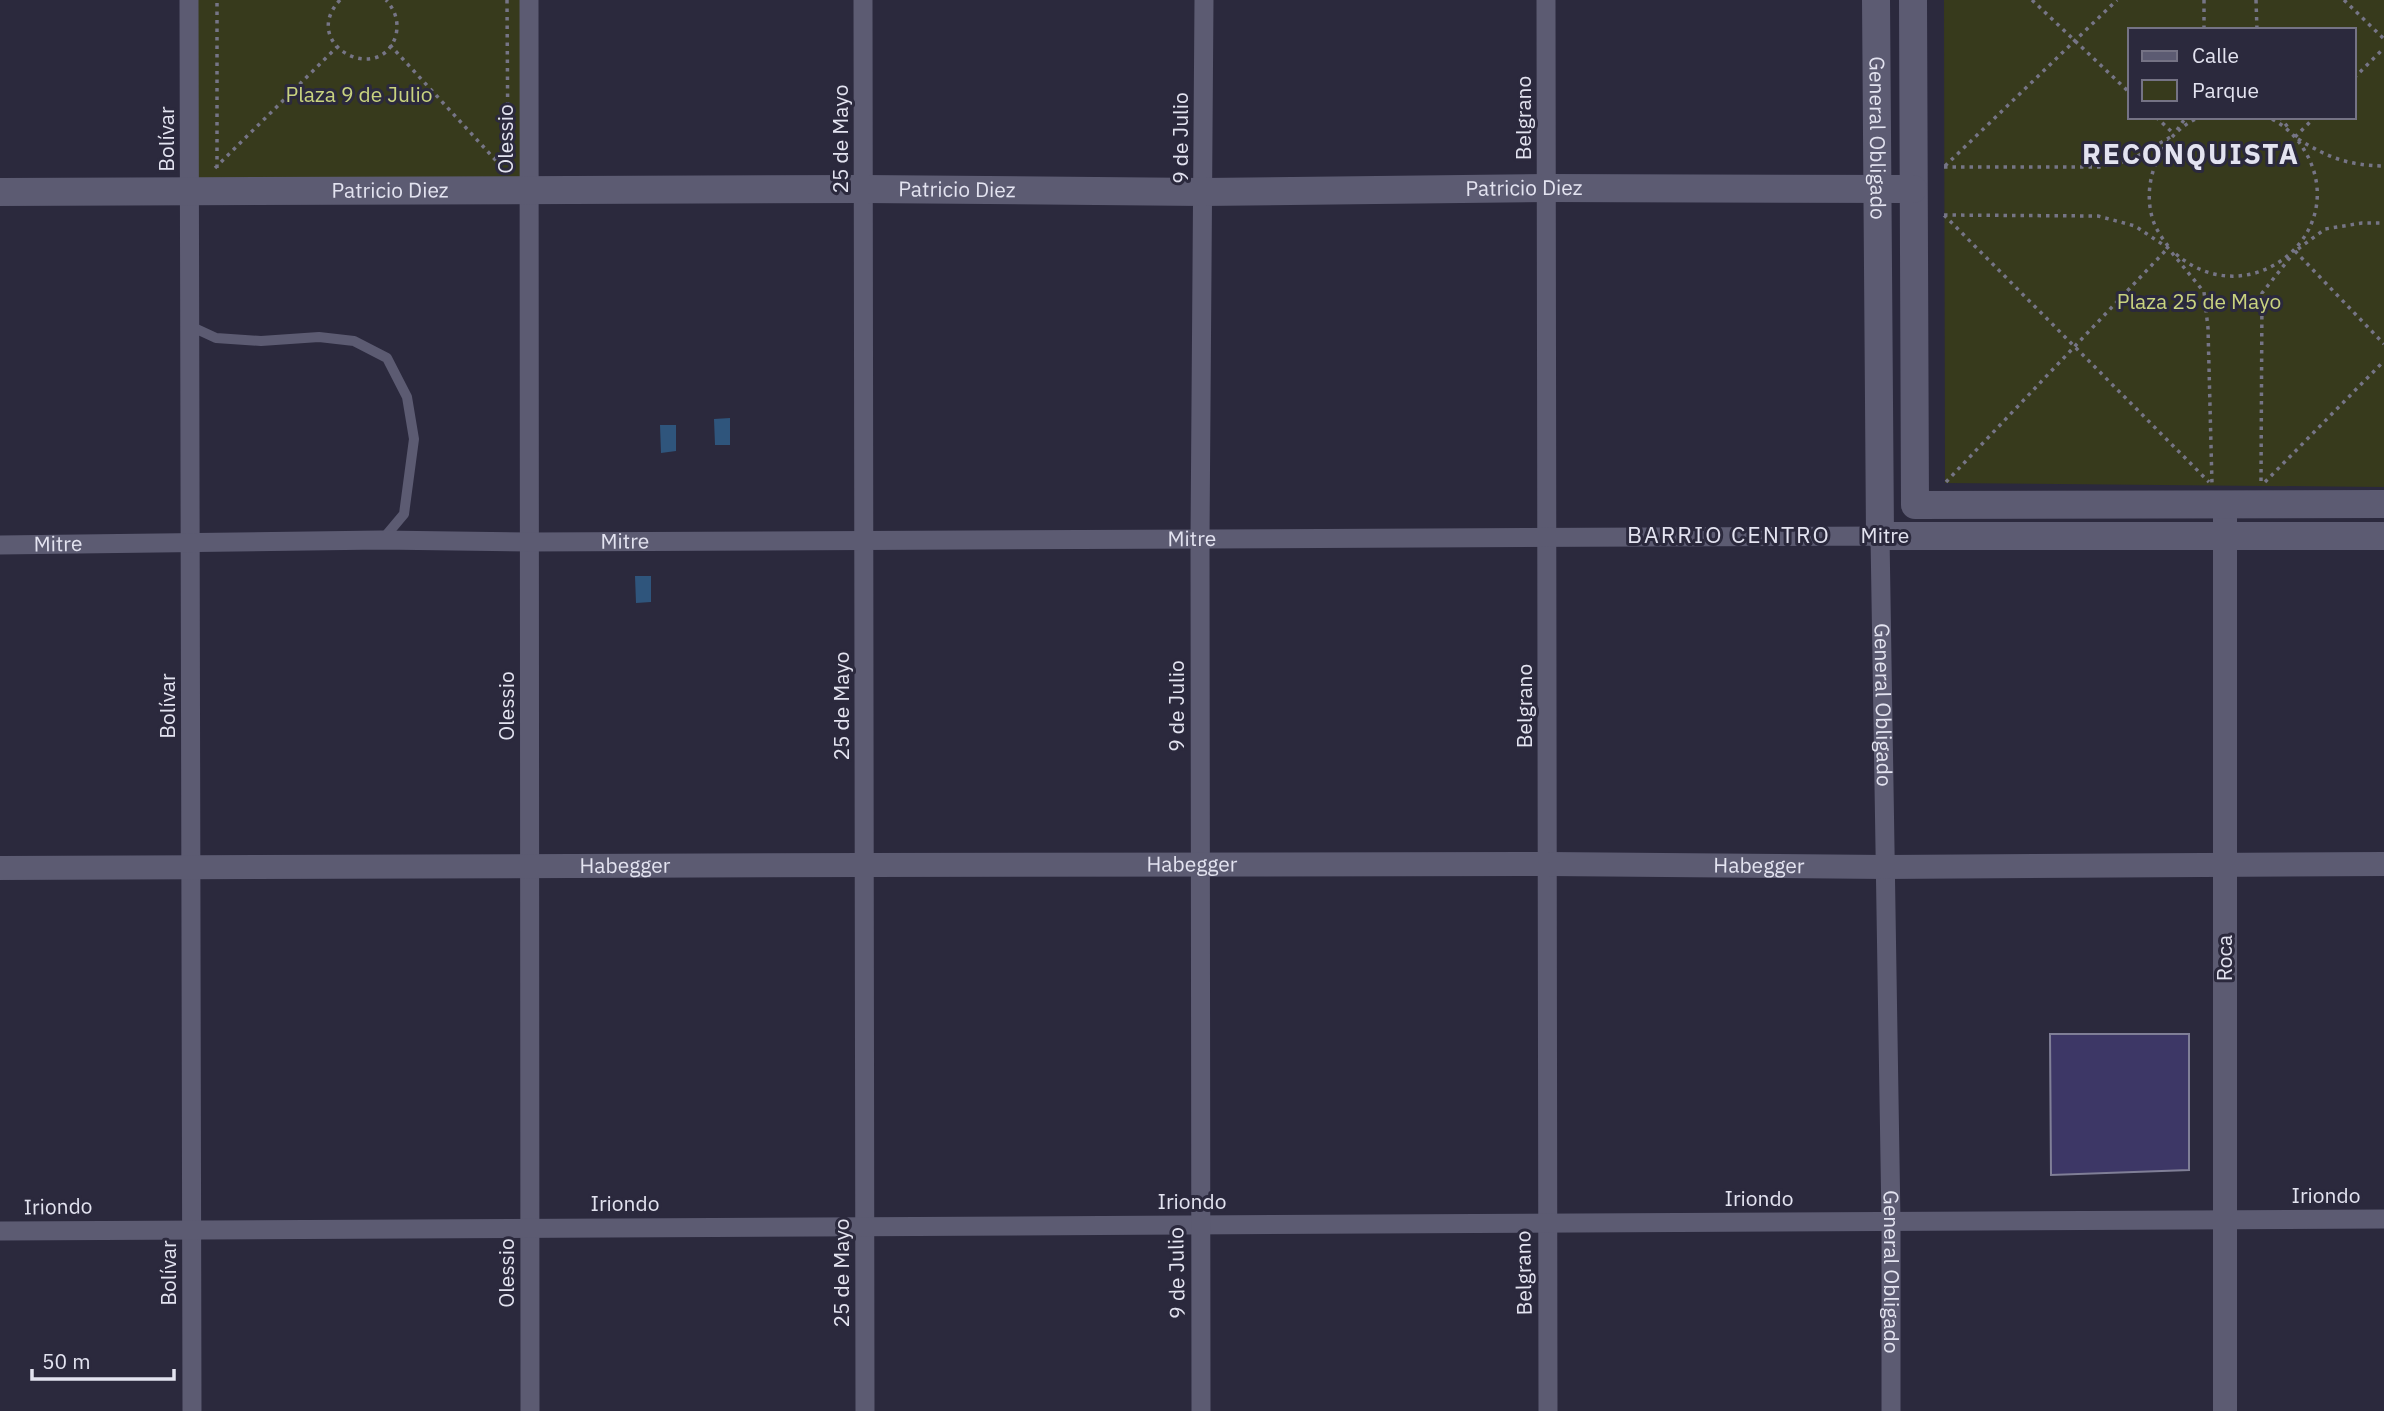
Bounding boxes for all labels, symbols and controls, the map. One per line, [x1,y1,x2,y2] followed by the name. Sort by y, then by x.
[2128,28,2356,119] legend
[2192,41,2239,69] text: Calle
[1863,56,1893,220] street label: General Obligado
[1509,76,1537,160] street label: Belgrano
[2192,76,2259,104] text: Parque
[285,80,433,108] park label: Plaza 9 de Julio
[826,84,854,194] street label: 25 de Mayo
[1166,92,1194,184] street label: 9 de Julio
[491,104,519,174] street label: Olessio
[152,106,180,172] street label: Bolívar
[2082,135,2300,172] district label: RECONQUISTA
[1465,173,1583,202] street label: Patricio Diez
[898,174,1016,203] street label: Patricio Diez
[331,175,449,204] street label: Patricio Diez
[2117,287,2281,315] park label: Plaza 25 de Mayo
[1627,519,1831,549] district label: BARRIO CENTRO
[1861,521,1909,549] street label: Mitre
[1167,524,1216,552] street label: Mitre
[600,526,649,555] street label: Mitre
[33,529,83,558] street label: Mitre
[1868,623,1899,787] street label: General Obligado
[827,651,855,761] street label: 25 de Mayo
[1162,660,1190,752] street label: 9 de Julio
[1510,664,1538,748] street label: Belgrano
[492,671,520,741] street label: Olessio
[153,673,181,739] street label: Bolívar
[1146,849,1238,878] street label: Habegger
[1713,850,1805,879] street label: Habegger
[579,851,671,879] street label: Habegger
[2210,935,2238,981] street label: Roca
[2292,1181,2361,1209] street label: Iriondo
[1725,1184,1794,1212] street label: Iriondo
[1158,1187,1227,1215] street label: Iriondo
[591,1189,660,1217] street label: Iriondo
[1877,1190,1906,1354] street label: General Obligado
[23,1191,93,1221] street label: Iriondo
[827,1218,855,1328] street label: 25 de Mayo
[1161,1227,1191,1319] street label: 9 de Julio
[1508,1230,1538,1316] street label: Belgrano
[492,1238,520,1308] street label: Olessio
[154,1240,182,1306] street label: Bolívar
[32,1338,173,1382] scale bar
[42,1347,91,1375] text: 50 m

